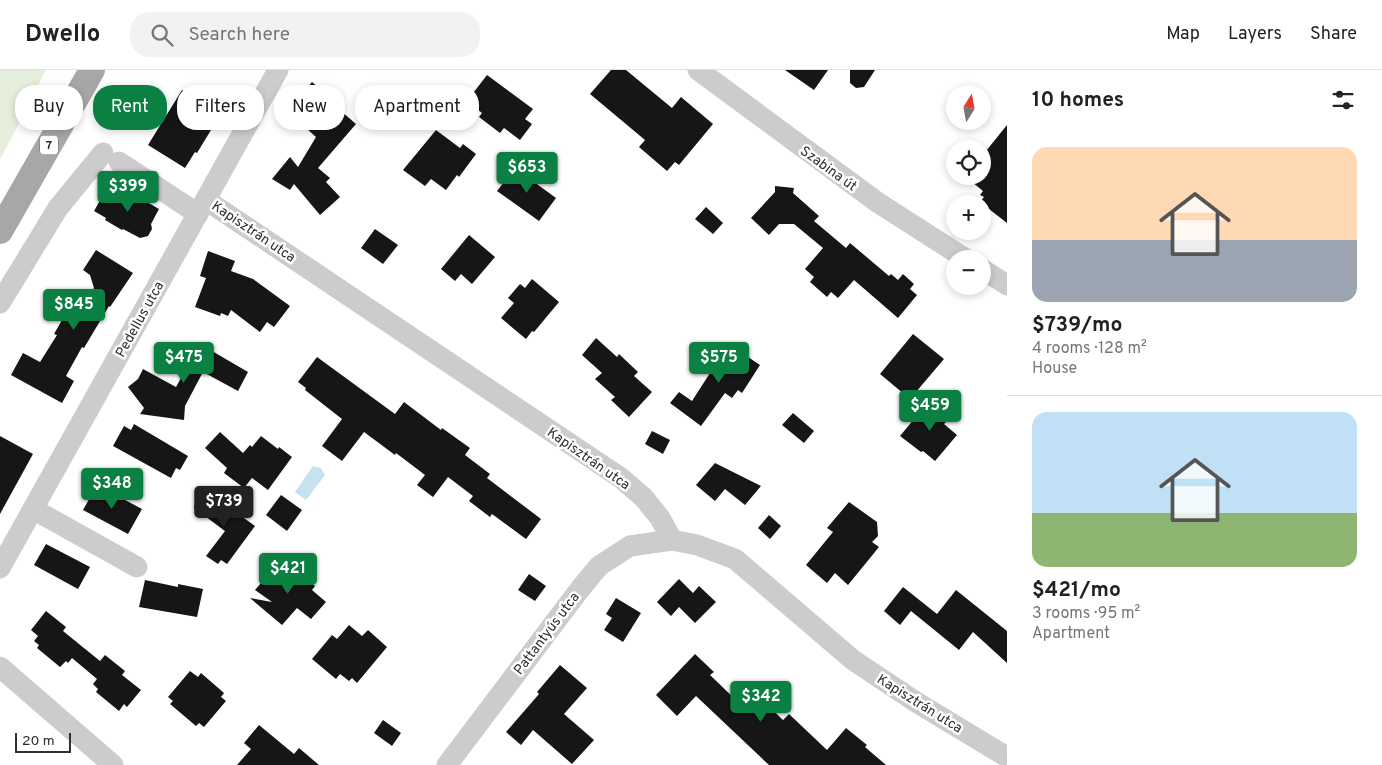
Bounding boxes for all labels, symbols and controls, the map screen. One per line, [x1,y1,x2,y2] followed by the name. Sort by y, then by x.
[130,12,480,57] search box
[25,20,100,50] text: Dwello
[148,21,176,49] icon: search
[188,23,290,47] text: Search here
[1166,23,1200,46] text: Map
[1228,23,1282,46] text: Layers
[1310,23,1357,46] text: Share
[15,85,83,130] chip: Buy
[93,85,167,130] chip: Rent
[177,85,264,130] chip: Filters
[274,85,345,130] chip: New
[355,85,479,130] chip: Apartment
[946,85,991,130] north arrow
[946,85,991,295] map controls
[1329,86,1357,114] icon: filters
[1032,87,1124,114] text: 10 homes
[40,136,58,154] road number: 7
[946,140,991,185] button: locate
[796,143,860,195] street label: Szabina út
[497,152,557,194] pin: $653
[508,158,546,178] text: $653
[98,170,158,213] pin: $399
[109,177,147,197] text: $399
[1150,179,1240,269] icon: home
[946,195,991,240] button: +
[208,198,298,267] street label: Kapisztrán utca
[946,250,991,295] button: −
[112,279,168,361] street label: Pedellus utca
[44,288,104,331] pin: $845
[54,295,94,315] text: $845
[1032,312,1123,339] text: $739/mo
[1032,339,1147,359] text: 4 rooms · 128 m²
[154,342,214,384] pin: $475
[689,342,749,384] pin: $575
[165,348,203,368] text: $475
[700,348,738,368] text: $575
[1032,359,1077,379] text: House
[900,390,960,432] pin: $459
[910,396,950,416] text: $459
[543,424,633,494] street label: Kapisztrán utca
[1150,445,1240,535] icon: home
[82,468,142,510] pin: $348
[92,474,132,494] text: $348
[194,486,254,528] pin: $739
[205,492,243,512] text: $739
[258,552,318,595] pin: $421
[270,559,306,579] text: $421
[1032,577,1121,604] text: $421/mo
[511,589,584,678] street label: Pattantyús utca
[1032,604,1140,624] text: 3 rooms · 95 m²
[1032,624,1110,644] text: Apartment
[873,671,965,737] street label: Kapisztrán utca
[731,680,791,723] pin: $342
[741,687,781,707] text: $342
[15,730,71,753] scale bar
[22,733,55,750] text: 20 m

